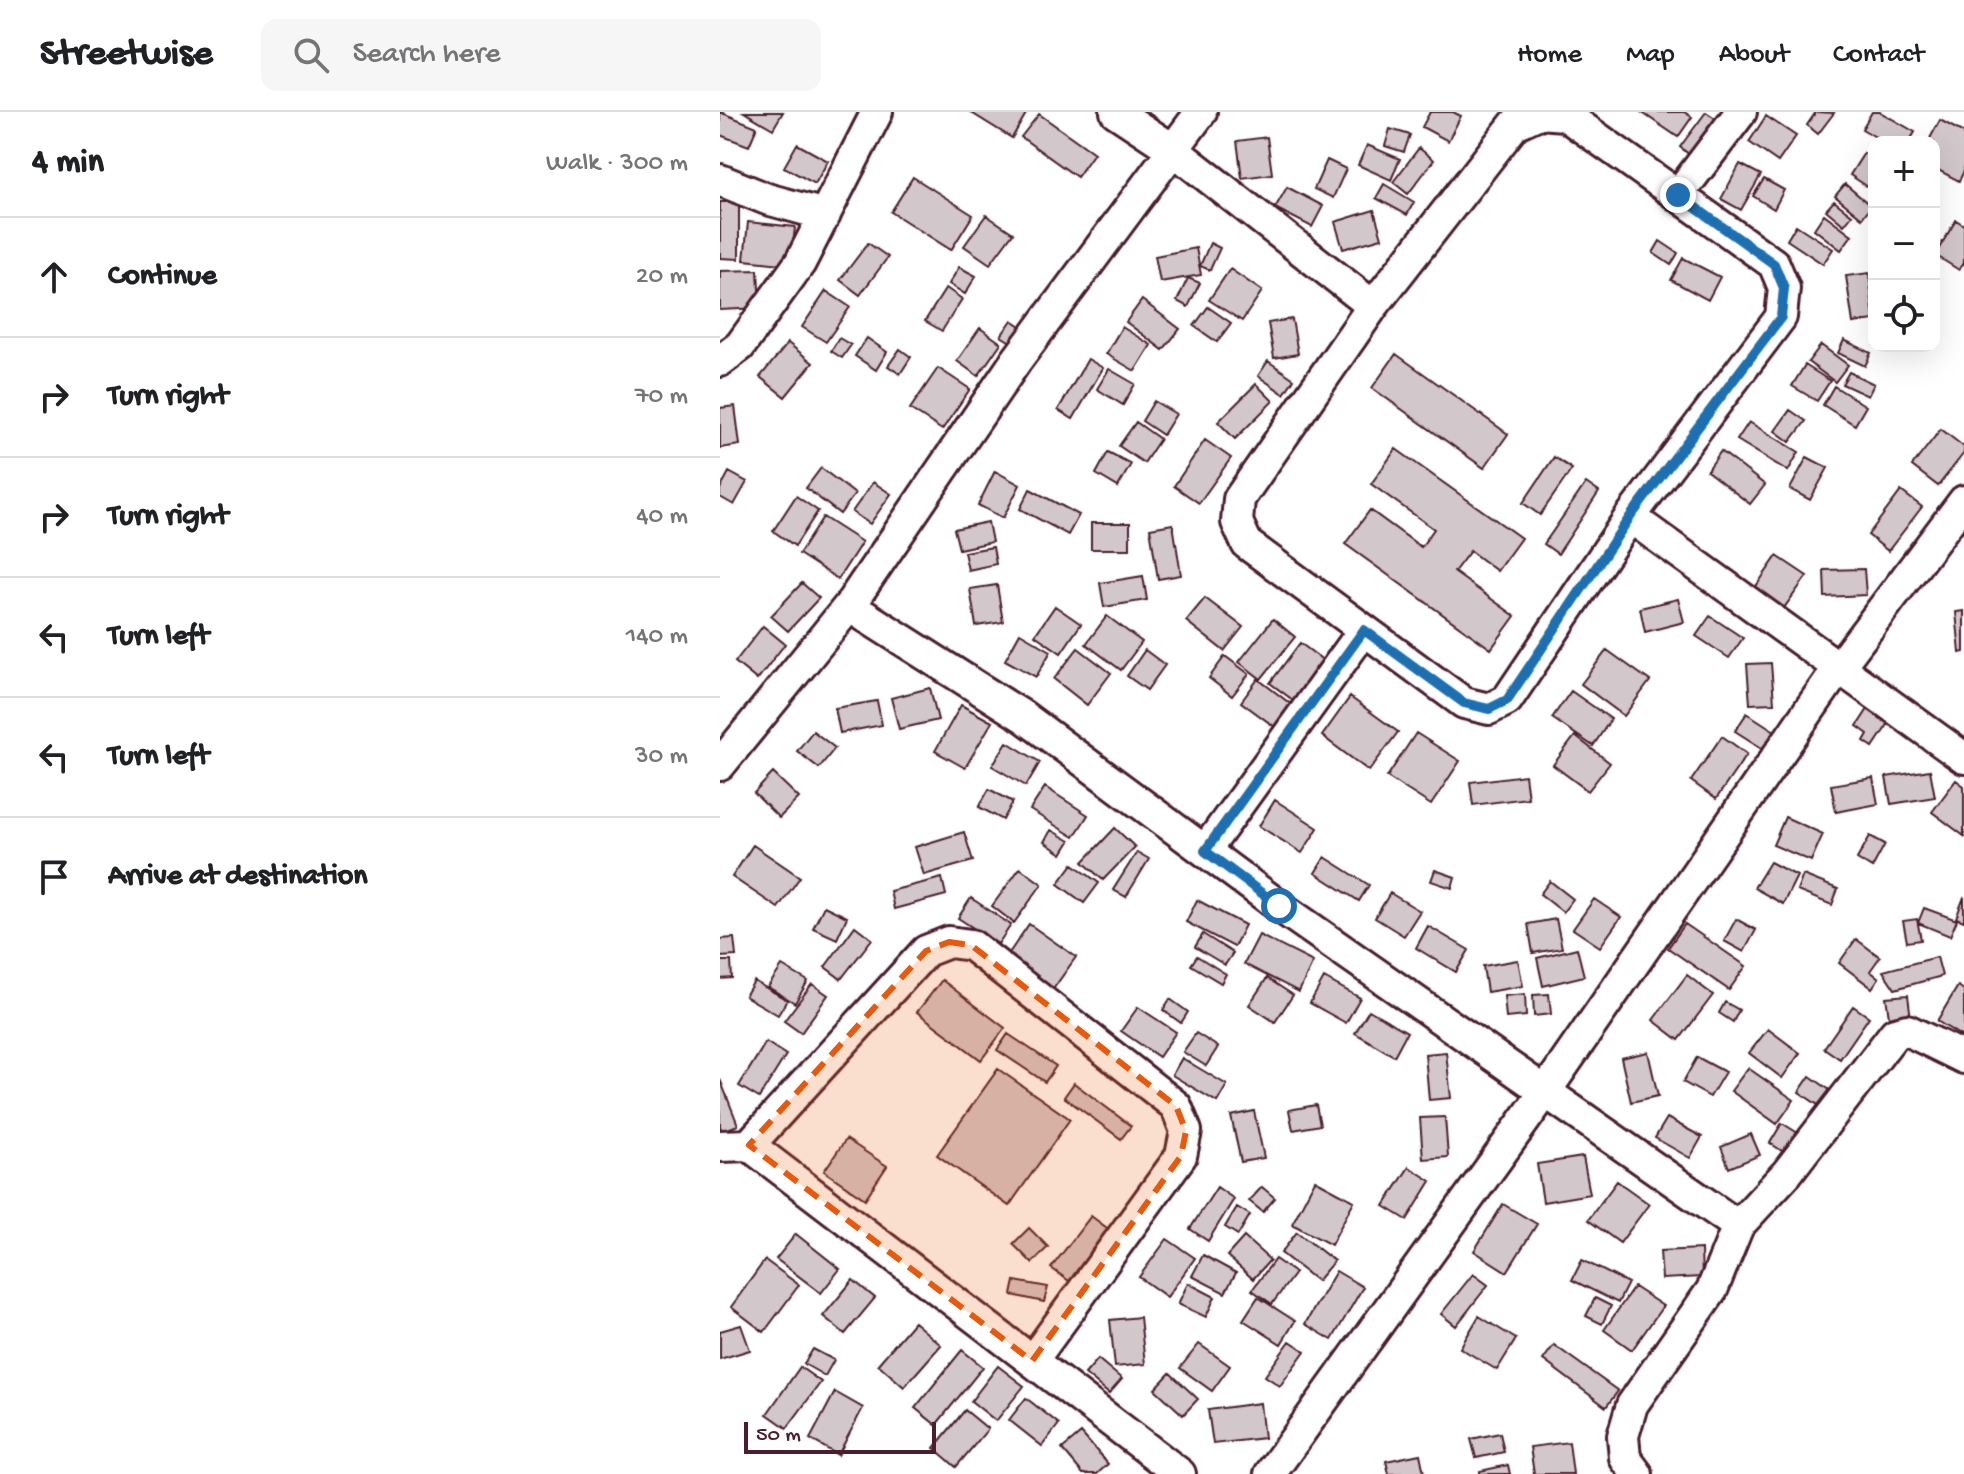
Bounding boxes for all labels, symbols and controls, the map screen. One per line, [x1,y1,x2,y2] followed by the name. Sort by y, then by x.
[261,19,821,91] search box
[40,33,213,77] text: Streetwise
[289,33,333,77] icon: search
[353,38,500,73] text: Search here
[1517,39,1582,72] text: Home
[1626,39,1675,72] text: Map
[1719,39,1789,72] text: About
[1833,39,1924,72] text: Contact
[1868,136,1940,352] map controls
[1868,136,1940,208] button: +
[32,144,104,184] text: 4 min
[546,149,688,180] text: Walk · 300 m
[1660,177,1696,213] route end
[1868,208,1940,280] button: −
[32,255,76,299] icon: ahead
[108,260,217,295] text: Continue
[636,262,688,293] text: 20 m
[1868,280,1940,352] button: locate
[32,375,76,419] icon: right
[108,380,228,415] text: Turn right
[635,382,688,413] text: 70 m
[32,495,76,539] icon: right
[108,500,228,535] text: Turn right
[636,502,688,533] text: 40 m
[32,615,76,659] icon: left
[108,620,209,655] text: Turn left
[626,622,688,653] text: 140 m
[32,735,76,779] icon: left
[108,740,209,775] text: Turn left
[635,742,688,773] text: 30 m
[32,855,76,899] icon: arrive
[108,860,368,895] text: Arrive at destination
[1261,888,1297,924] route start
[744,1418,936,1454] scale bar
[756,1423,801,1449] text: 50 m

